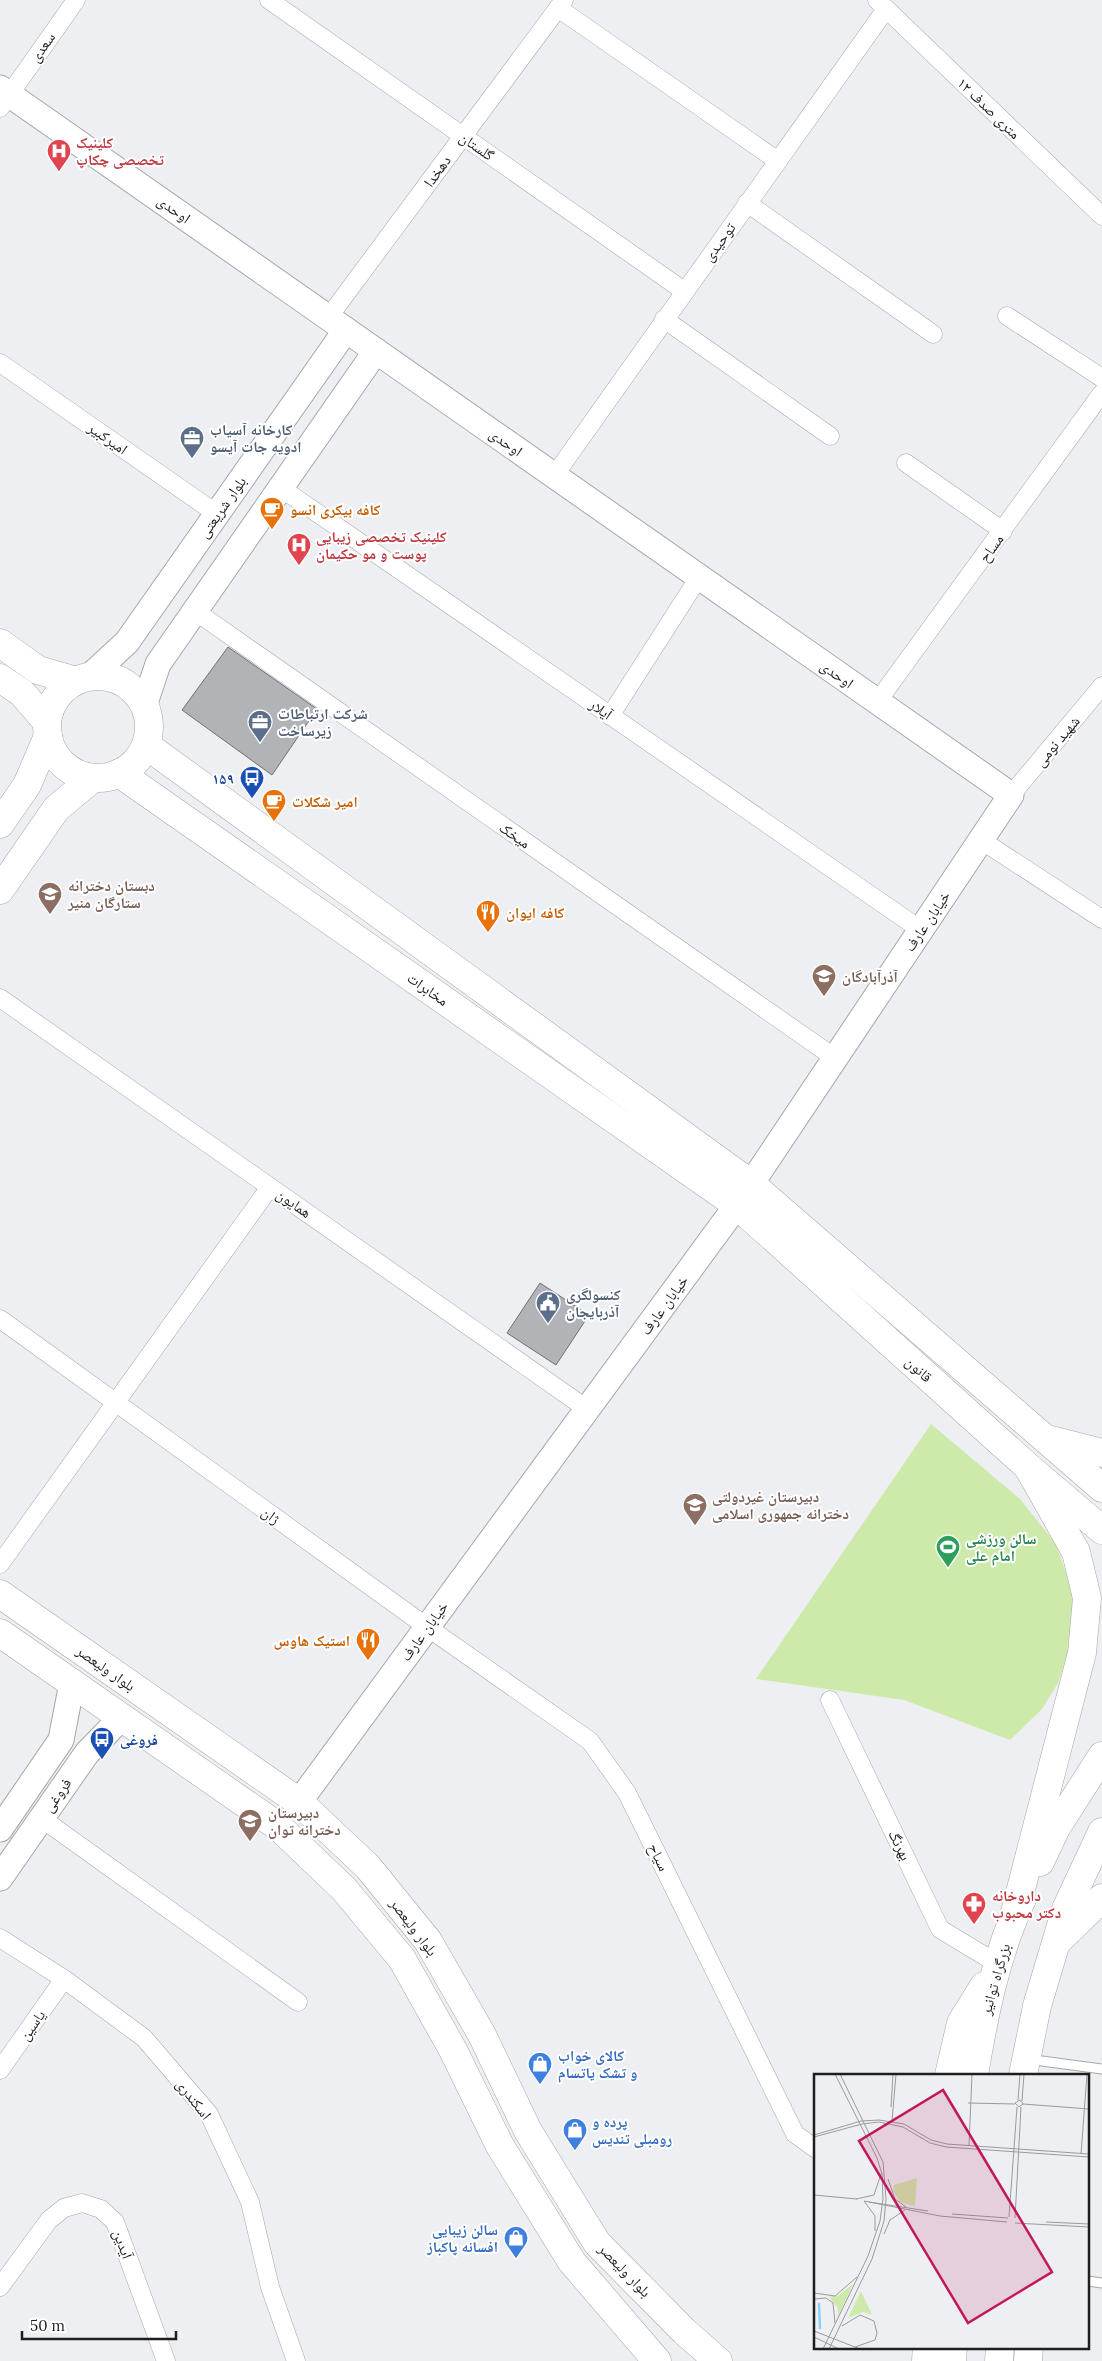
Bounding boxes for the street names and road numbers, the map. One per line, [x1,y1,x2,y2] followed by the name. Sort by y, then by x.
[25,28,60,66] street label: سعدی
[953,73,1025,144] street label: ۱۲ متری صدف
[455,127,498,166] street label: گلستان
[419,151,455,191] street label: دهخدا
[153,191,194,228] street label: اوحدی
[699,218,741,266] street label: توحیدی
[84,417,131,458] street label: امیرکبیر
[485,424,526,461] street label: اوحدی
[194,472,251,542] street label: بلوار شریعتى
[974,530,1008,566] street label: مساح
[816,656,857,693] street label: اوحدی
[585,694,617,724] street label: آیلار
[1030,712,1085,771] street label: شهید نومی
[496,818,534,853] street label: میخک
[900,887,955,956] street label: خیابان عارف
[404,968,452,1010] street label: مخابرات
[272,1184,315,1223] street label: همایون
[636,1271,693,1339] street label: خیابان عارف
[901,1352,937,1387] street label: قانون
[257,1502,284,1529] street label: ژان
[396,1597,453,1665] street label: خیابان عارف
[72,1640,139,1695] street label: بلوار ولیعصر
[39,1774,76,1816] street label: فروغى
[885,1827,915,1863] street label: بهرنگ
[643,1840,674,1875] street label: سیاح
[385,1893,442,1960] street label: بلوار ولیعصر
[976,1941,1014,2018] street label: بزرگراه توانیر
[15,2006,50,2045] street label: یاسین
[171,2075,216,2124] street label: اسکندری
[108,2227,137,2263] street label: آیدین
[594,2238,655,2301] street label: بلوار ولیعصر

